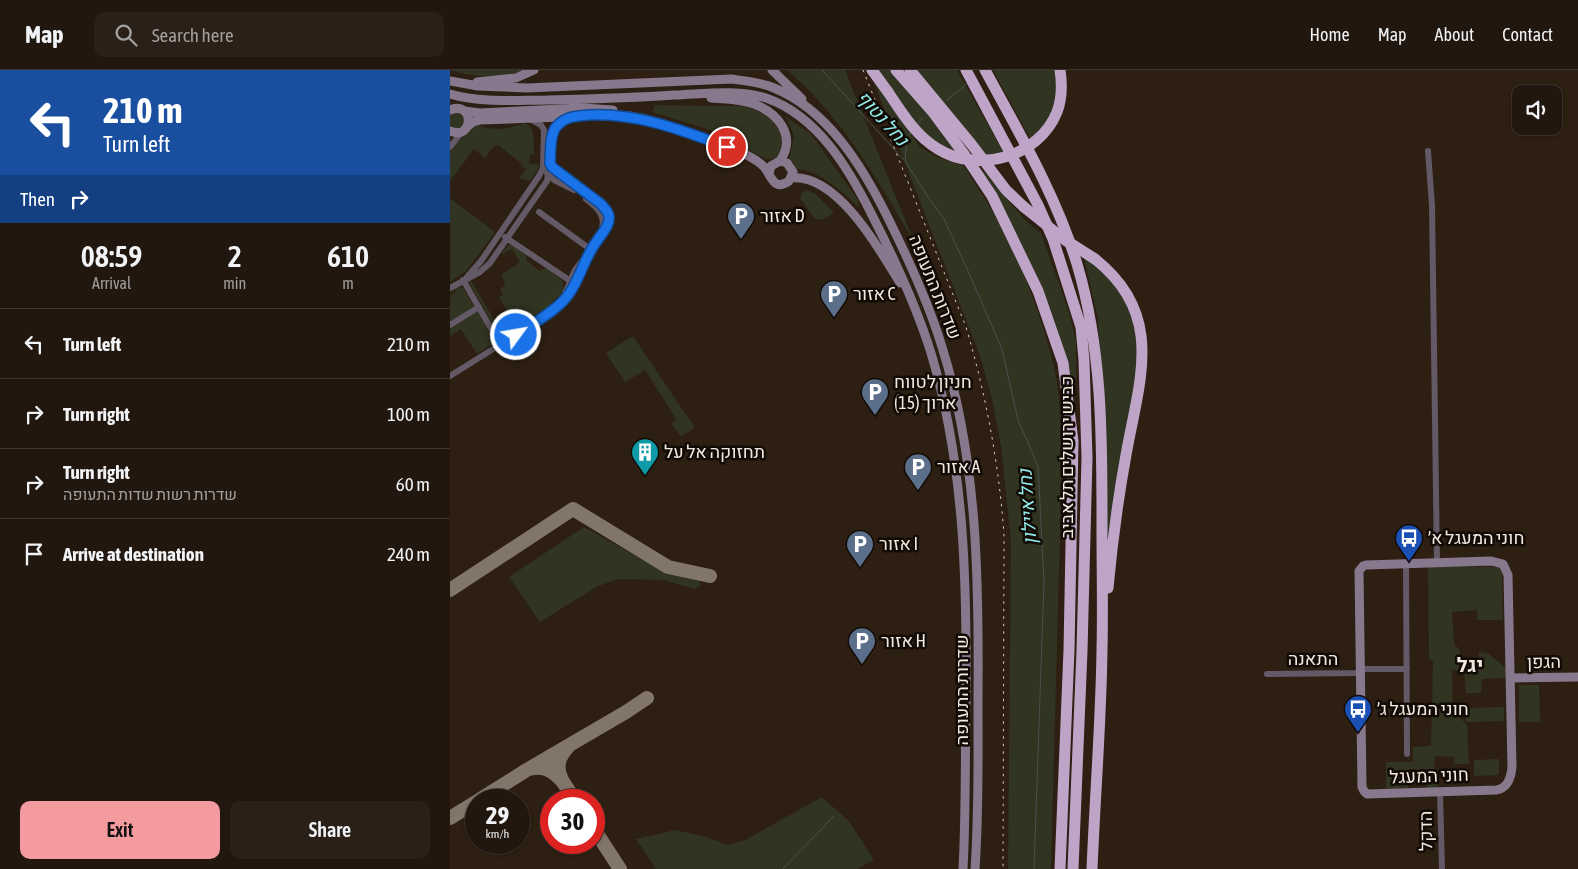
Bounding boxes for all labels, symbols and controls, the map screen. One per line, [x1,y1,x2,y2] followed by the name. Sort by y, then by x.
[94,12,444,57] search box
[25,21,64,48] text: Map
[112,21,140,49] icon: search
[152,24,234,46] text: Search here
[1310,24,1350,45] text: Home
[1378,24,1407,45] text: Map
[1435,24,1474,45] text: About
[1502,24,1553,45] text: Contact
[1512,85,1562,135] map controls
[1512,85,1562,135] button: sound
[853,86,914,151] water label: נחל נטוף
[20,90,85,155] icon: left
[103,90,182,130] text: 210 m
[706,126,748,168] pin
[103,131,170,157] text: Turn left
[713,133,741,161] icon: arrive
[65,185,93,213] icon: right
[20,188,55,210] text: Then
[726,201,756,240] parking icon: אזור D
[760,205,805,226] place label: אזור D
[905,231,966,342] street label: שדרות התעופה
[81,239,142,273] text: 08:59
[228,239,242,273] text: 2
[327,239,369,273] text: 610
[92,274,131,292] text: Arrival
[223,274,246,292] text: min
[342,274,354,292] text: m
[819,279,849,318] parking icon: אזור C
[853,283,896,304] place label: אזור C
[489,308,541,360] position arrow
[20,330,48,358] icon: left
[63,333,121,355] text: Turn left
[387,333,430,355] text: 210 m
[894,371,972,413] place label: חניון לטווח ארוך (15)
[1056,376,1077,538] street label: כביש ירושלים תל אביב
[860,377,890,416] parking icon: חניון לטווח ארוך (15)
[20,400,48,428] icon: right
[63,403,130,425] text: Turn right
[387,403,430,425] text: 100 m
[630,437,660,476] building icon: תחזוקה אל על
[664,441,765,462] place label: תחזוקה אל על
[903,452,933,491] parking icon: אזור A
[937,456,981,477] place label: אזור A
[63,461,130,483] text: Turn right
[1013,468,1041,545] water label: נחל איילון
[20,470,48,498] icon: right
[396,473,430,495] text: 60 m
[63,485,237,503] text: שדרות רשות שדות התעופה
[1394,523,1424,562] bus stop icon: חוני המעגל א׳
[1428,527,1524,548] place label: חוני המעגל א׳
[845,529,875,568] parking icon: אזור I
[879,533,918,554] place label: אזור I
[20,540,48,568] icon: arrive
[63,543,204,565] text: Arrive at destination
[387,543,430,565] text: 240 m
[847,626,877,665] parking icon: אזור H
[881,630,926,651] place label: אזור H
[951,635,972,745] street label: שדרות התעופה
[1288,648,1338,669] street label: התאנה
[1527,651,1561,672] street label: הגפן
[1457,653,1483,676] district label: יגל
[1343,694,1373,733] bus stop icon: חוני המעגל ג׳
[1377,698,1469,719] place label: חוני המעגל ג׳
[1389,764,1469,787] street label: חוני המעגל
[540,789,605,854] speed limit sign: 30
[20,801,220,859] button: Exit
[230,801,430,859] button: Share
[486,801,509,829] text: 29
[1415,811,1436,851] street label: הדקל
[486,827,509,841] text: km/h

